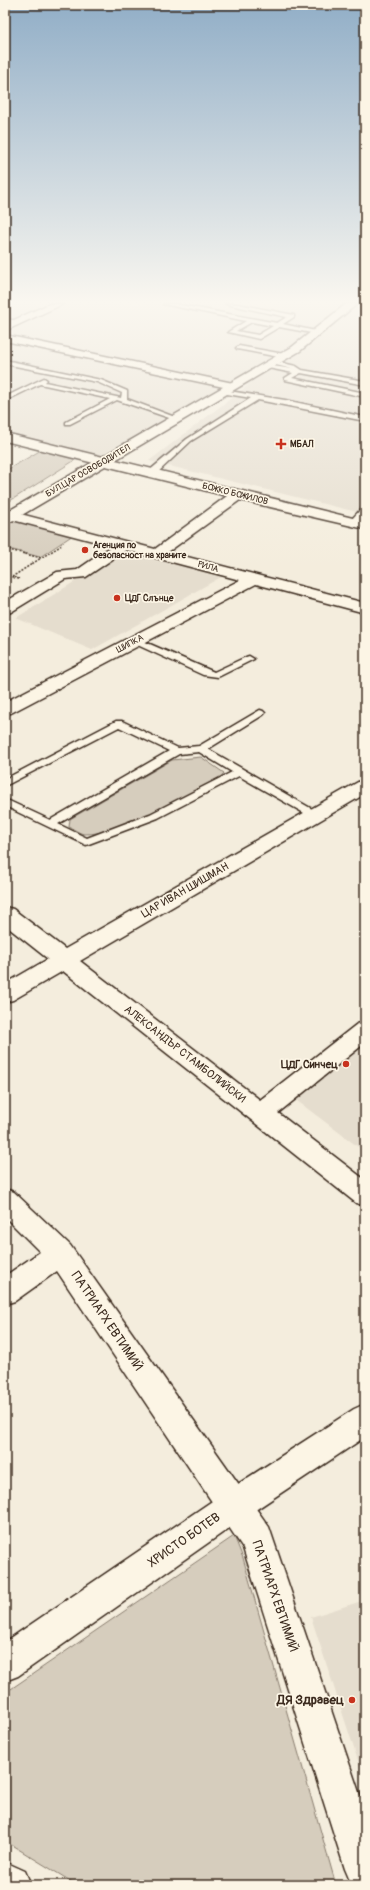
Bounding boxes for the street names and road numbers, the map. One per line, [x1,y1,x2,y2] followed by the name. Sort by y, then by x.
[44,442,133,500] street label: БУЛ.ЦАР ОСВОБОДИТЕЛ
[201,481,269,507] street label: БОЖКО БОЖИЛОВ
[196,559,220,575] street label: РИЛА
[115,632,146,656] street label: ШИПКА
[139,860,231,920] street label: ЦАР ИВАН ШИШМАН
[122,1003,249,1106] street label: АЛЕКСАНДЪР СТАМБОЛИЙСКИ
[68,1268,146,1374] street label: ПАТРИАРХ ЕВТИМИЙ
[145,1509,223,1571] street label: ХРИСТО БОТЕВ
[248,1538,302,1654] street label: ПАТРИАРХ ЕВТИМИЙ

